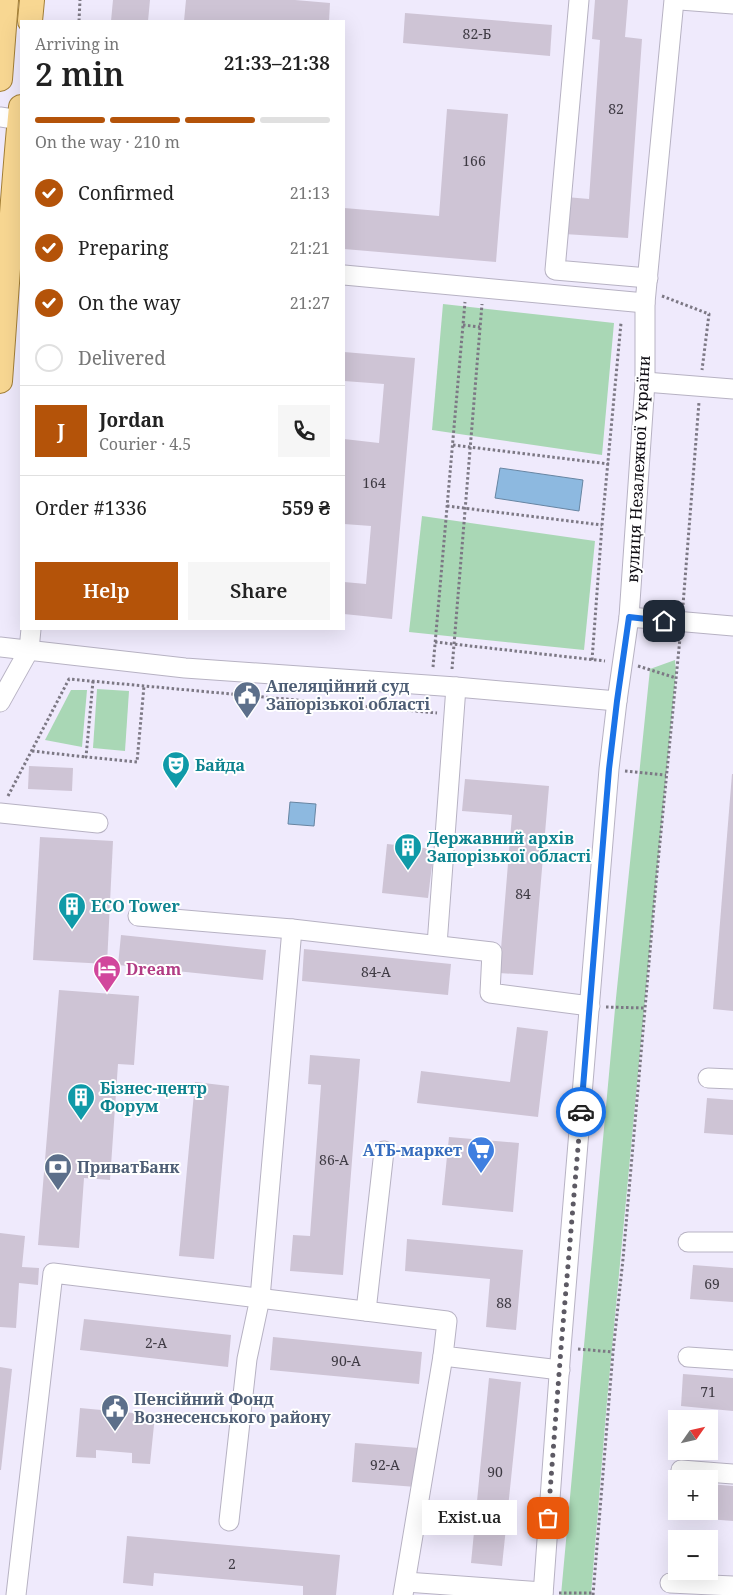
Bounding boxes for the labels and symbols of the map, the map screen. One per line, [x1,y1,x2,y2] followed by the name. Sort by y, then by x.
[463,24,492,43] house number: 82-Б
[608,99,624,118] house number: 82
[462,151,486,170] house number: 166
[621,355,655,583] street label: вулиця Незалежної України
[362,473,386,492] house number: 164
[643,600,685,642] pin
[266,675,430,715] place label: Апеляційний суд Запорізької області
[232,680,262,719] public building icon: Апеляційний суд Запорізької області
[161,750,191,789] theatre icon: Байда
[195,754,245,776] place label: Байда
[427,827,591,867] place label: Державний архів Запорізької області
[393,832,423,871] building icon: Державний архів Запорізької області
[515,884,531,903] house number: 84
[57,891,87,930] building icon: ECO Tower
[91,895,180,917] place label: ECO Tower
[92,954,122,993] hotel icon: Dream
[126,958,181,980] place label: Dream
[361,962,391,981] house number: 84-А
[100,1077,207,1117] place label: Бізнес-центр Форум
[66,1082,96,1121] building icon: Бізнес-центр Форум
[556,1087,606,1137] courier
[466,1135,496,1174] supermarket icon: АТБ-маркет
[363,1139,462,1161] place label: АТБ-маркет
[319,1150,349,1169] house number: 86-А
[43,1152,73,1191] bank icon: ПриватБанк
[77,1156,180,1178] place label: ПриватБанк
[704,1274,720,1293] house number: 69
[496,1293,512,1312] house number: 88
[145,1333,167,1352] house number: 2-А
[331,1351,361,1370] house number: 90-А
[700,1382,716,1401] house number: 71
[134,1388,331,1428] place label: Пенсійний Фонд Вознесенського району
[100,1393,130,1432] public building icon: Пенсійний Фонд Вознесенського району
[668,1410,718,1460] north arrow
[370,1455,400,1474] house number: 92-А
[487,1462,503,1481] house number: 90
[527,1497,569,1539] pin
[423,1500,518,1536] callout: Exist.ua
[228,1554,236,1573] house number: 2

